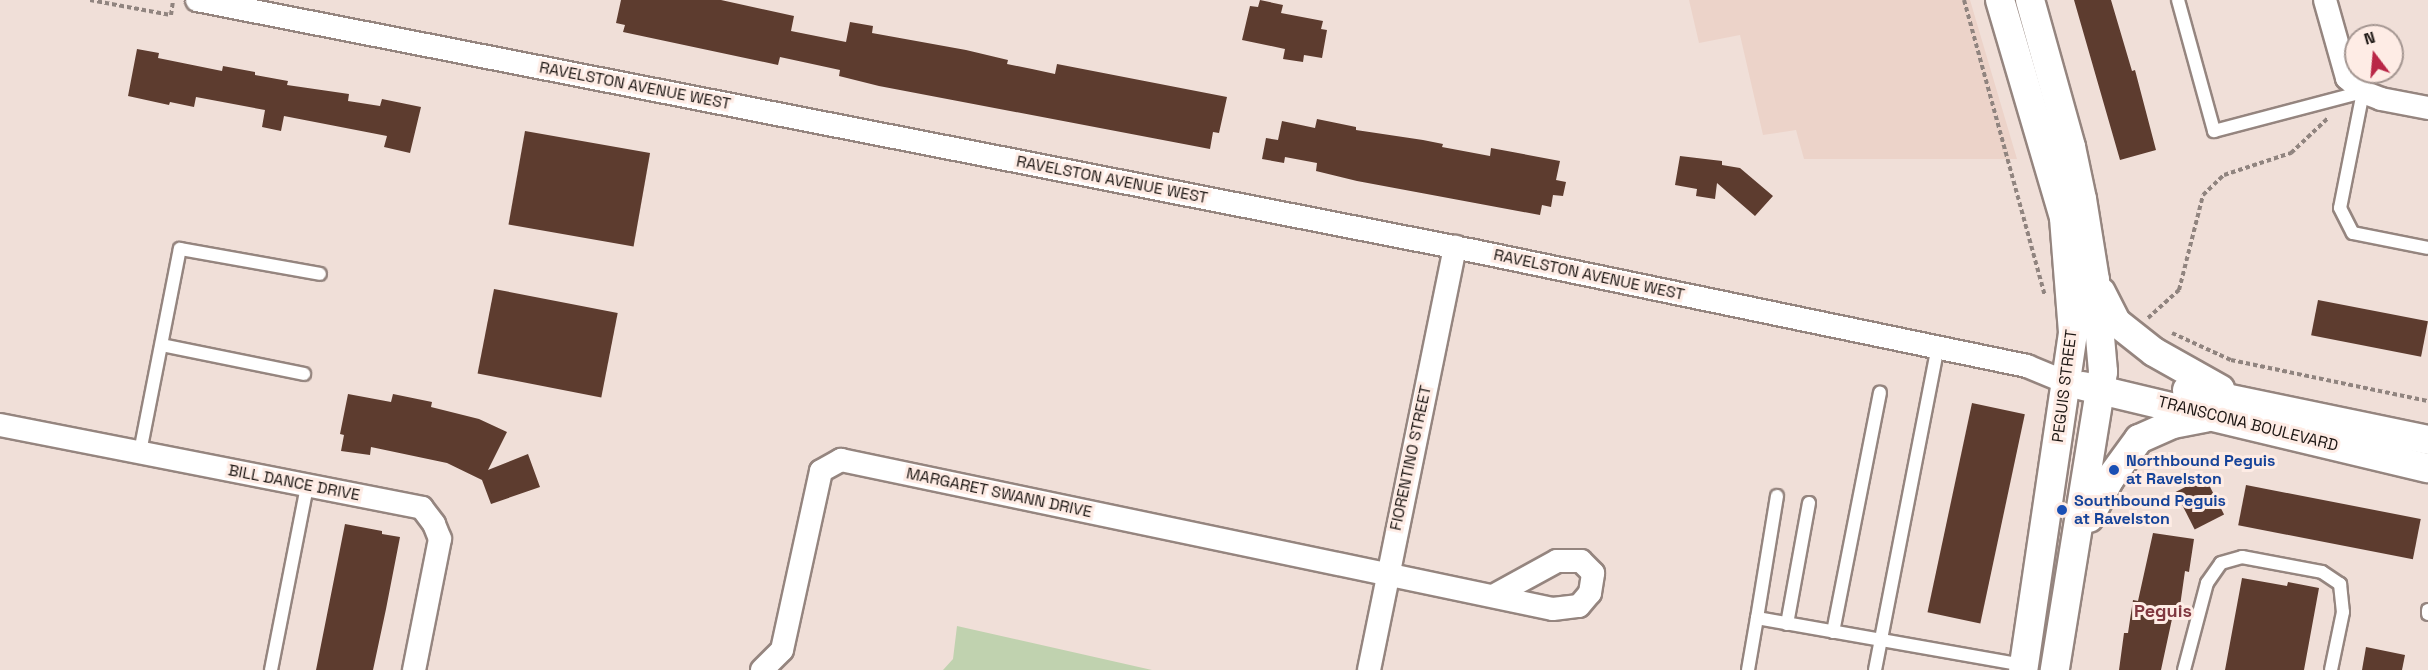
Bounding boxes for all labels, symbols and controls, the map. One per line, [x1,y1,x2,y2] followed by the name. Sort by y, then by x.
[2344,24,2404,84] north arrow
[2361,27,2377,50] text: N
[537,58,733,114] street label: RAVELSTON AVENUE WEST
[1014,152,1210,208] street label: RAVELSTON AVENUE WEST
[1492,245,1686,305] street label: RAVELSTON AVENUE WEST
[2049,328,2081,444] street label: PEGUIS STREET
[1386,384,1436,532] street label: FIORENTINO STREET
[2156,392,2340,456] street label: TRANSCONA BOULEVARD
[2126,451,2275,489] place label: Northbound Peguis at Ravelston
[226,461,362,505] street label: BILL DANCE DRIVE
[2107,463,2121,477] marker: Northbound Peguis at Ravelston
[904,464,1094,522] street label: MARGARET SWANN DRIVE
[2074,491,2226,529] place label: Southbound Peguis at Ravelston
[2055,503,2069,517] marker: Southbound Peguis at Ravelston
[2134,600,2192,622] district label: Peguis

